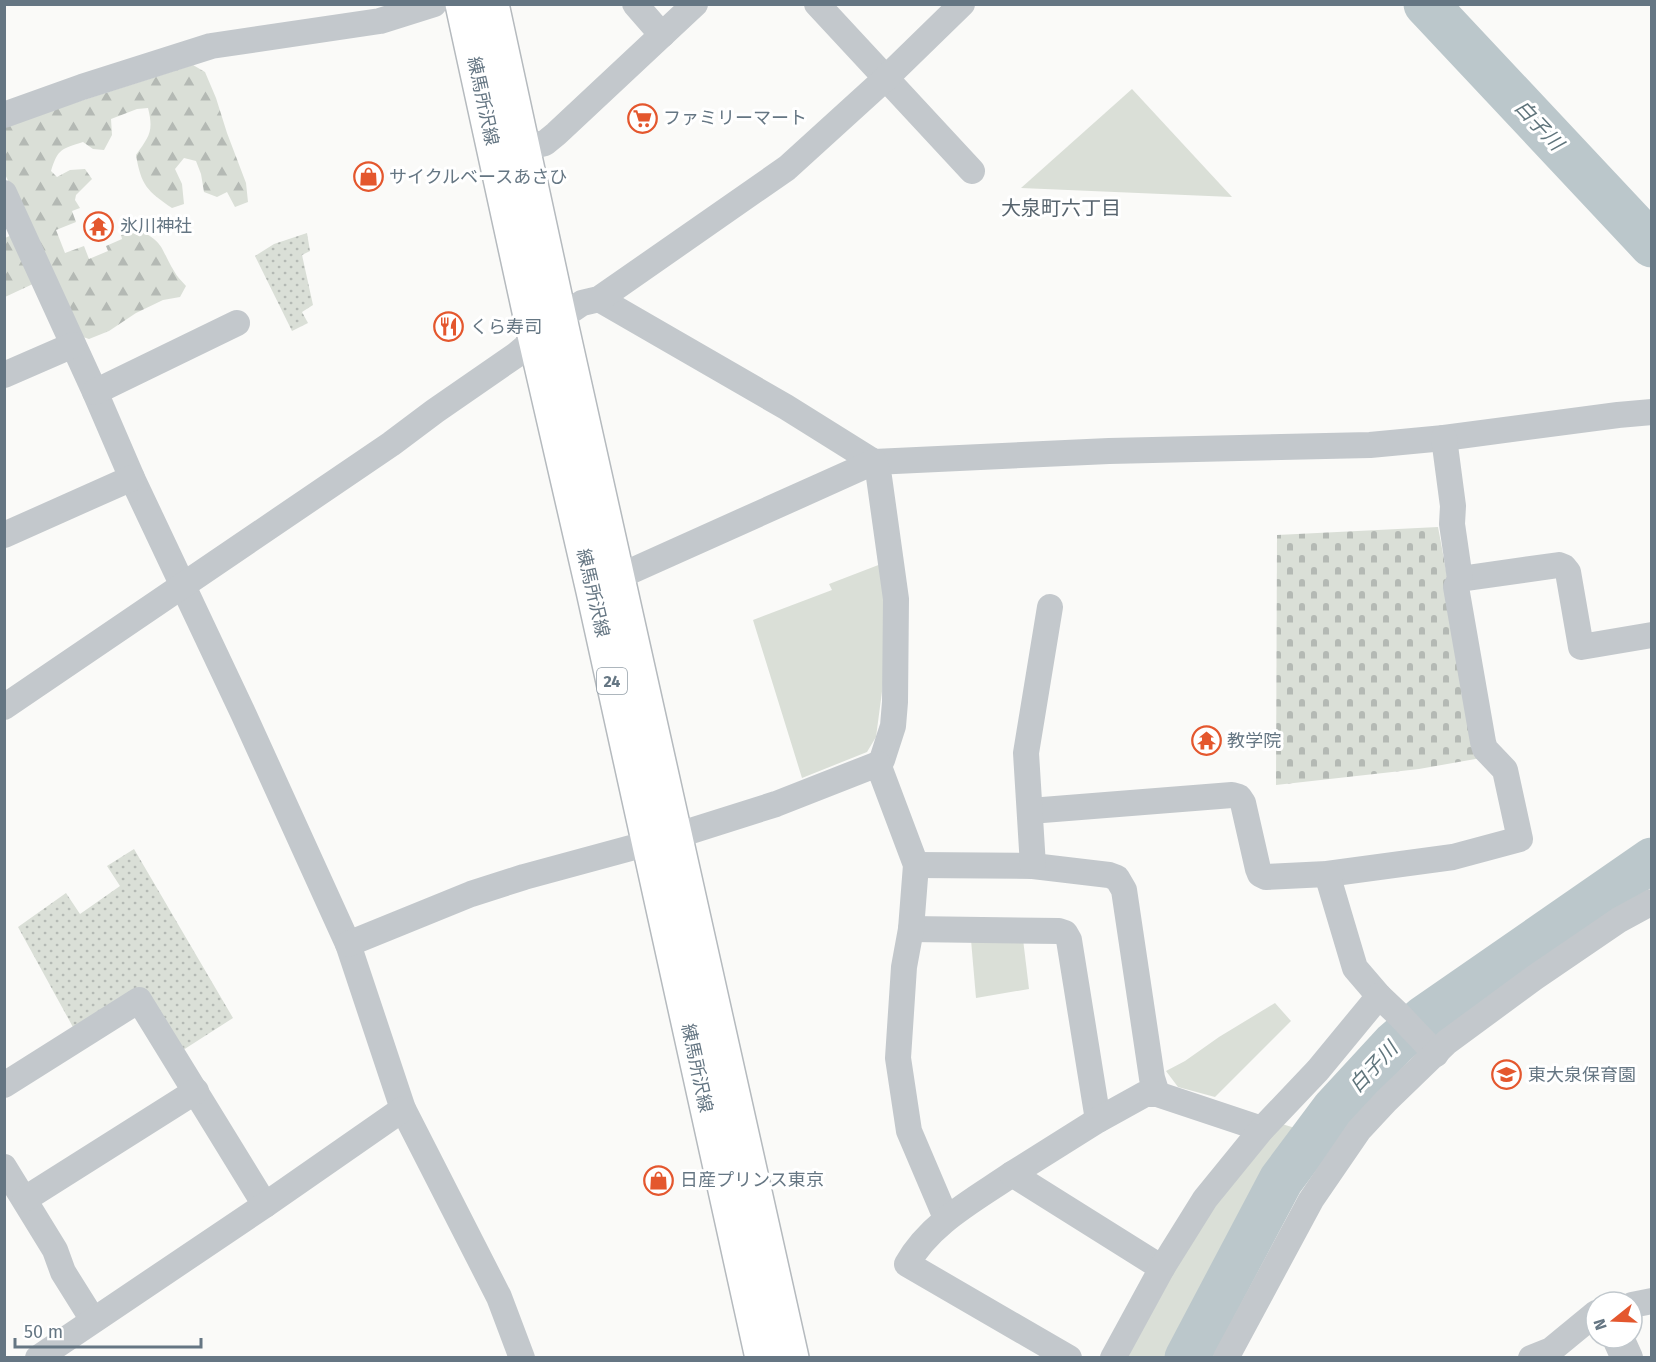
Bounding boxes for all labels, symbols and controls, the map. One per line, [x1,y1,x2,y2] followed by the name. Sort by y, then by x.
[463,55,503,147] street label: 練馬所沢線
[1510,95,1570,157] water label: 白子川
[626,102,658,134] supermarket icon: ファミリーマート
[663,107,807,129] place label: ファミリーマート
[352,161,384,193] shop icon: サイクルベースあさひ
[389,166,567,188] place label: サイクルベースあさひ
[1001,196,1121,220] district label: 大泉町六丁目
[83,210,115,242] temple icon: 氷川神社
[120,215,192,237] place label: 氷川神社
[433,311,465,343] restaurant icon: くら寿司
[470,316,542,338] place label: くら寿司
[572,547,614,639] street label: 練馬所沢線
[597,668,627,694] road number: 24
[1190,725,1222,757] temple icon: 教学院
[1227,730,1281,752] place label: 教学院
[677,1022,717,1114] street label: 練馬所沢線
[1344,1035,1404,1097] water label: 白子川
[1491,1059,1523,1091] school or university icon: 東大泉保育園
[1528,1064,1636,1086] place label: 東大泉保育園
[643,1164,675,1196] shop icon: 日産プリンス東京
[680,1169,824,1191] place label: 日産プリンス東京
[1584,1290,1644,1350] north arrow
[15,1311,201,1349] scale bar
[1590,1317,1611,1332] text: N
[24,1321,63,1343] text: 50 m

